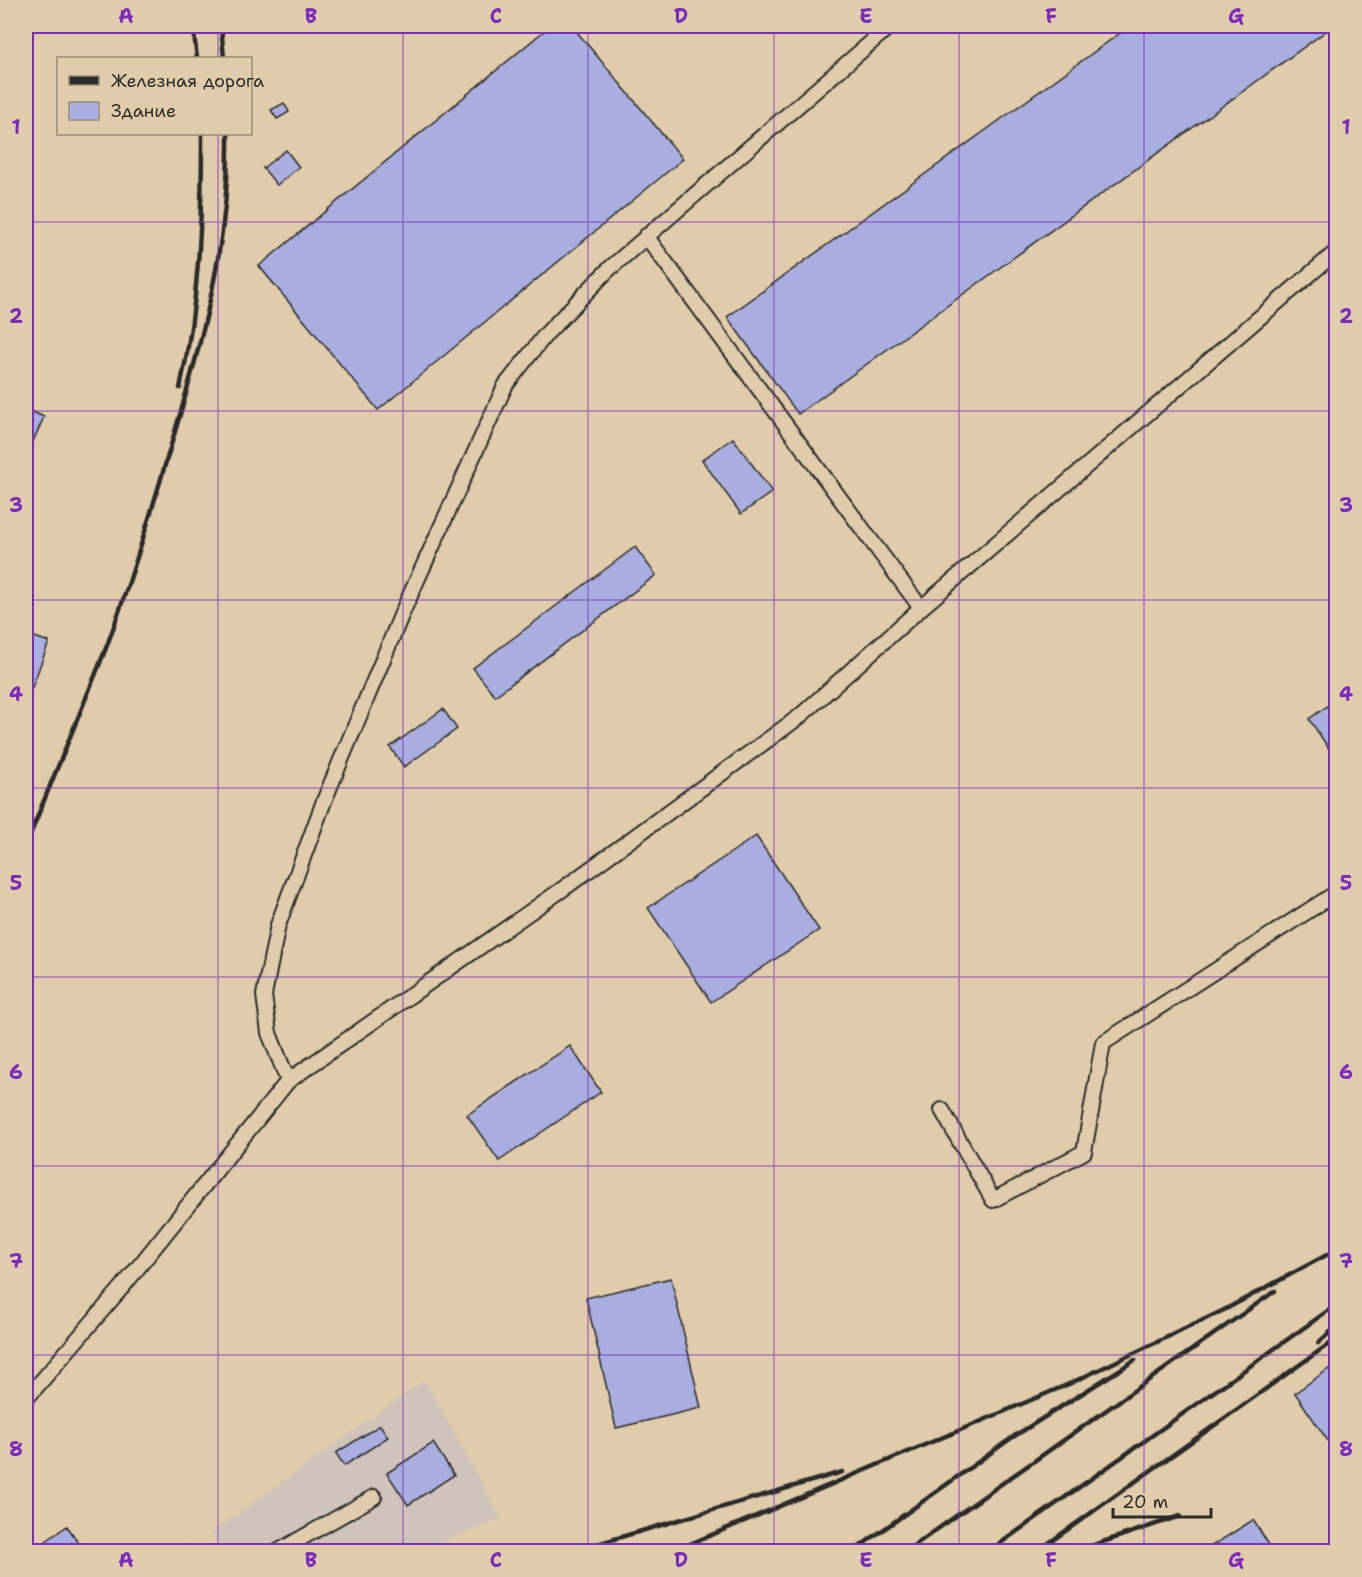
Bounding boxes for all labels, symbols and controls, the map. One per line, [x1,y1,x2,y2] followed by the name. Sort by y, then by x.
[118,3,134,29] text: A
[305,3,317,29] text: B
[490,3,502,29] text: C
[674,3,688,29] text: D
[859,3,873,29] text: E
[1045,3,1057,29] text: F
[1228,3,1244,29] text: G
[57,57,252,135] legend
[111,69,264,93] text: Железная дорога
[111,99,176,123] text: Здание
[11,114,21,140] text: 1
[1341,114,1351,140] text: 1
[9,303,23,329] text: 2
[1339,303,1353,329] text: 2
[9,492,23,518] text: 3
[1339,492,1353,518] text: 3
[9,681,23,707] text: 4
[1339,681,1353,707] text: 4
[10,870,22,896] text: 5
[1340,870,1352,896] text: 5
[9,1059,23,1085] text: 6
[1339,1059,1353,1085] text: 6
[9,1248,23,1274] text: 7
[1339,1248,1353,1274] text: 7
[9,1436,23,1462] text: 8
[1339,1436,1353,1462] text: 8
[1113,1481,1210,1519] scale bar
[1122,1490,1168,1514] text: 20 m
[118,1547,134,1573] text: A
[305,1547,317,1573] text: B
[490,1547,502,1573] text: C
[674,1547,688,1573] text: D
[859,1547,873,1573] text: E
[1045,1547,1057,1573] text: F
[1228,1547,1244,1573] text: G

